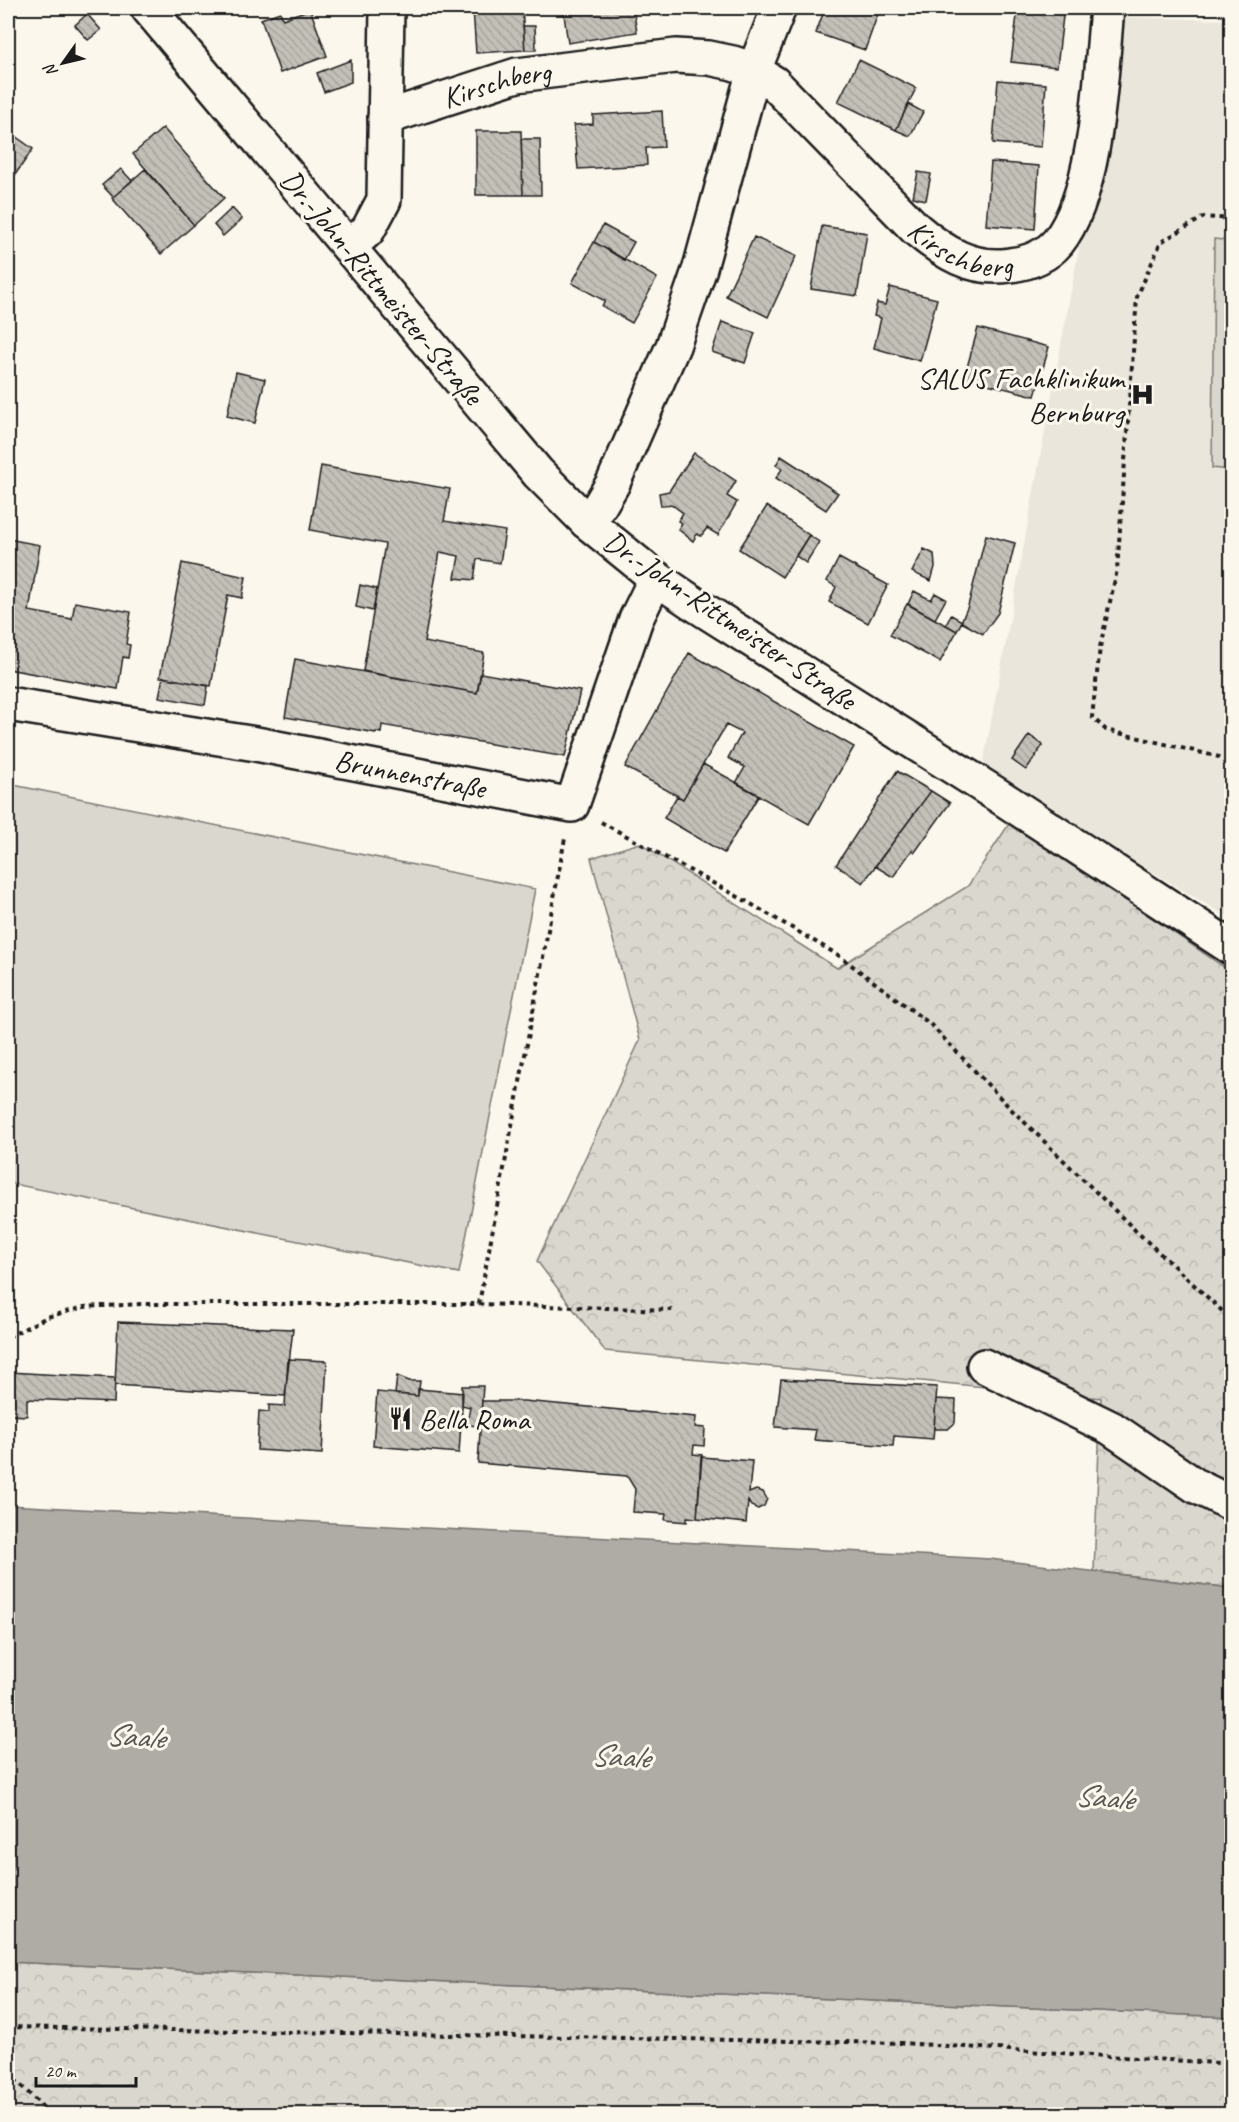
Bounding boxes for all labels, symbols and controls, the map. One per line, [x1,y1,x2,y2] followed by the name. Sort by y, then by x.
[33,33,93,93] north arrow
[437,52,554,117] street label: Kirschberg
[39,59,62,81] text: N
[272,161,493,414] street label: Dr.-John-Rittmeister-Straße
[900,211,1016,285] street label: Kirschberg
[917,359,1126,431] place label: SALUS Fachklinikum Bernburg
[1129,382,1155,408] hospital icon: SALUS Fachklinikum Bernburg
[597,522,865,720] street label: Dr.-John-Rittmeister-Straße
[331,741,491,808] street label: Brunnenstraße
[419,1400,531,1438] place label: Bella Roma
[388,1406,414,1432] restaurant icon: Bella Roma
[105,1714,170,1759] water label: Saale
[590,1734,655,1778] water label: Saale
[1073,1774,1139,1820] water label: Saale
[36,2050,136,2088] scale bar
[45,2060,78,2082] text: 20 m

